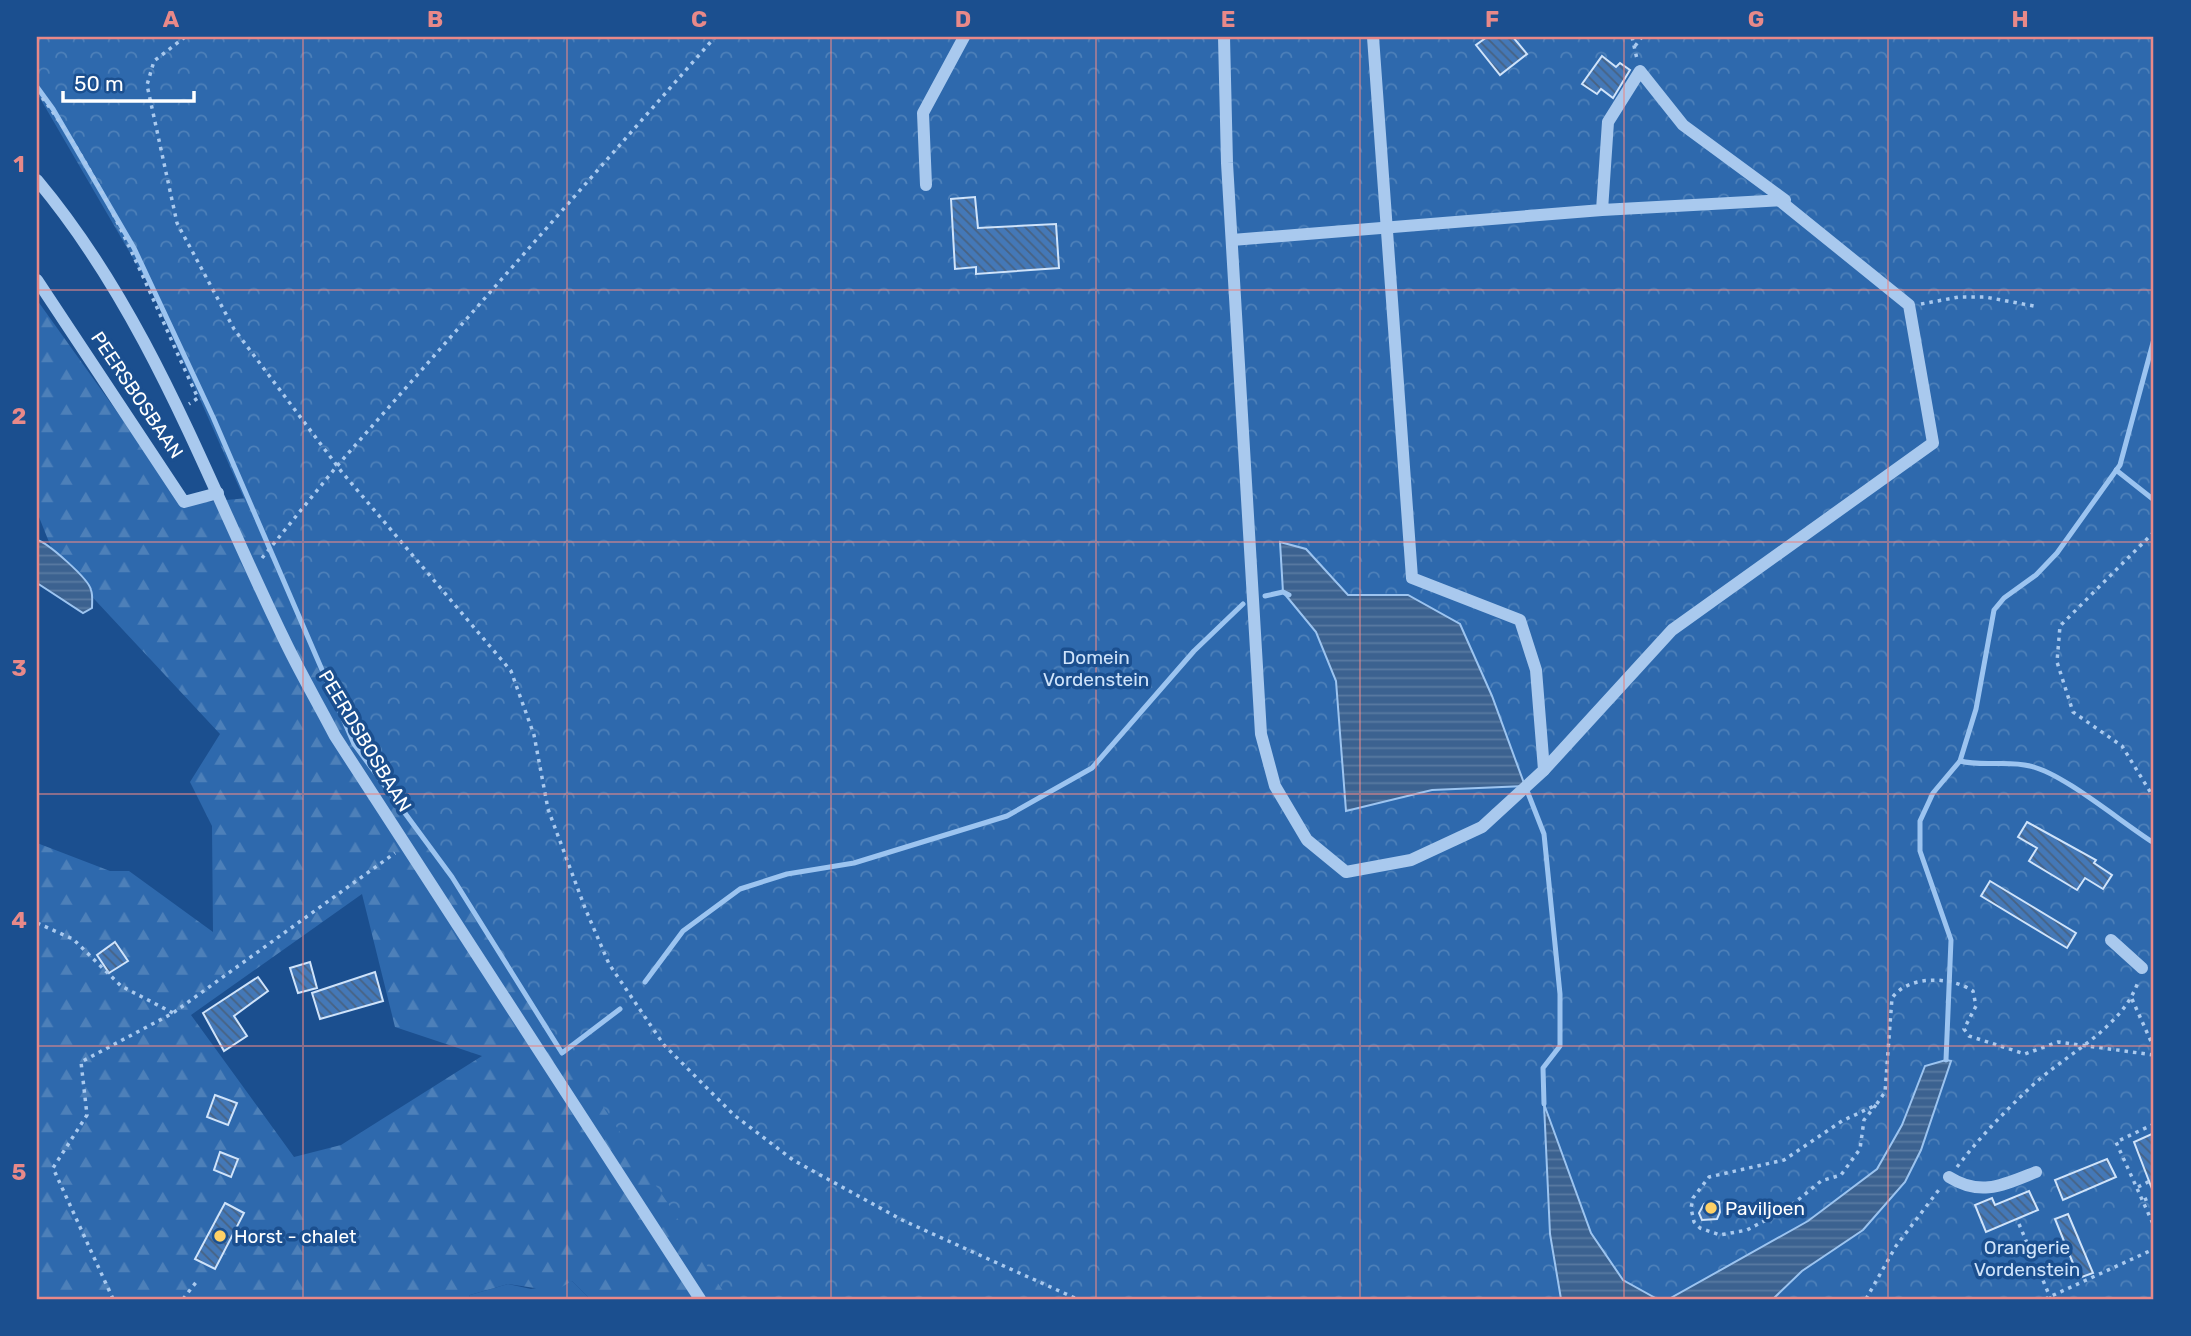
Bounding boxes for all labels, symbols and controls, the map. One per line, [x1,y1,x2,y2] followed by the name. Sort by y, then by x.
[163,5,180,33] text: A
[427,5,443,33] text: B
[691,5,707,33] text: C
[955,5,971,33] text: D
[1221,5,1235,33] text: E
[1485,5,1499,33] text: F
[1748,5,1764,33] text: G
[2011,5,2029,33] text: H
[63,60,194,104] scale bar
[74,71,124,96] text: 50 m
[13,150,25,178] text: 1
[86,327,188,463] street label: PEERSBOSBAAN
[12,402,26,430] text: 2
[1043,646,1149,691] park label: Domein Vordenstein
[11,654,27,682] text: 3
[314,666,416,816] street label: PEERDSBOSBAAN
[11,906,27,934] text: 4
[12,1158,27,1186] text: 5
[1725,1197,1805,1220] place label: Paviljoen
[1703,1200,1719,1216] marker: Paviljoen
[234,1225,357,1248] place label: Horst - chalet
[212,1228,228,1244] marker: Horst - chalet
[1974,1236,2080,1281] park label: Orangerie Vordenstein

